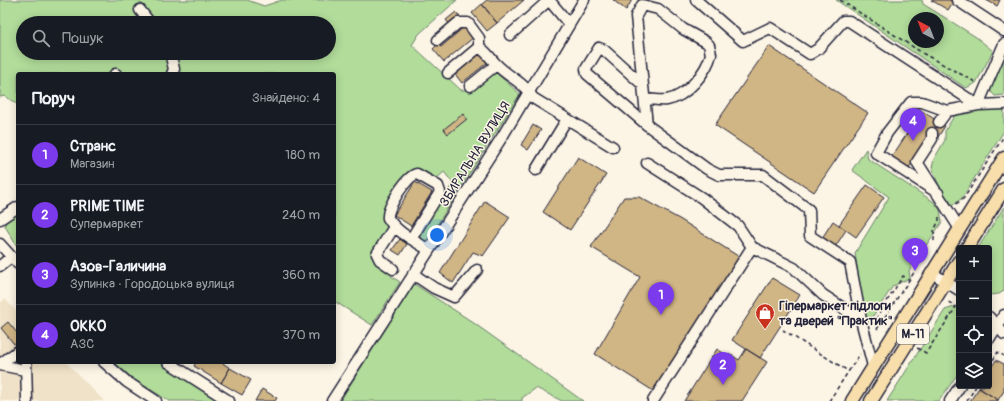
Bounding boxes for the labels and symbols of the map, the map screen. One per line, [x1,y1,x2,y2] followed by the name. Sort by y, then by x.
[908,12,944,48] north arrow
[436,98,514,210] street label: ЗБИРАЛЬНА ВУЛИЦЯ
[900,108,926,141] pin: 4
[427,225,447,245] your location
[902,238,928,271] pin: 3
[648,282,674,315] pin: 1
[779,298,893,329] place label: Гіпермаркет підлоги та дверей "Практик"
[754,302,776,330] shop icon: Гіпермаркет підлоги та дверей "Практик"
[897,324,929,344] road number: М-11
[710,352,736,385] pin: 2

